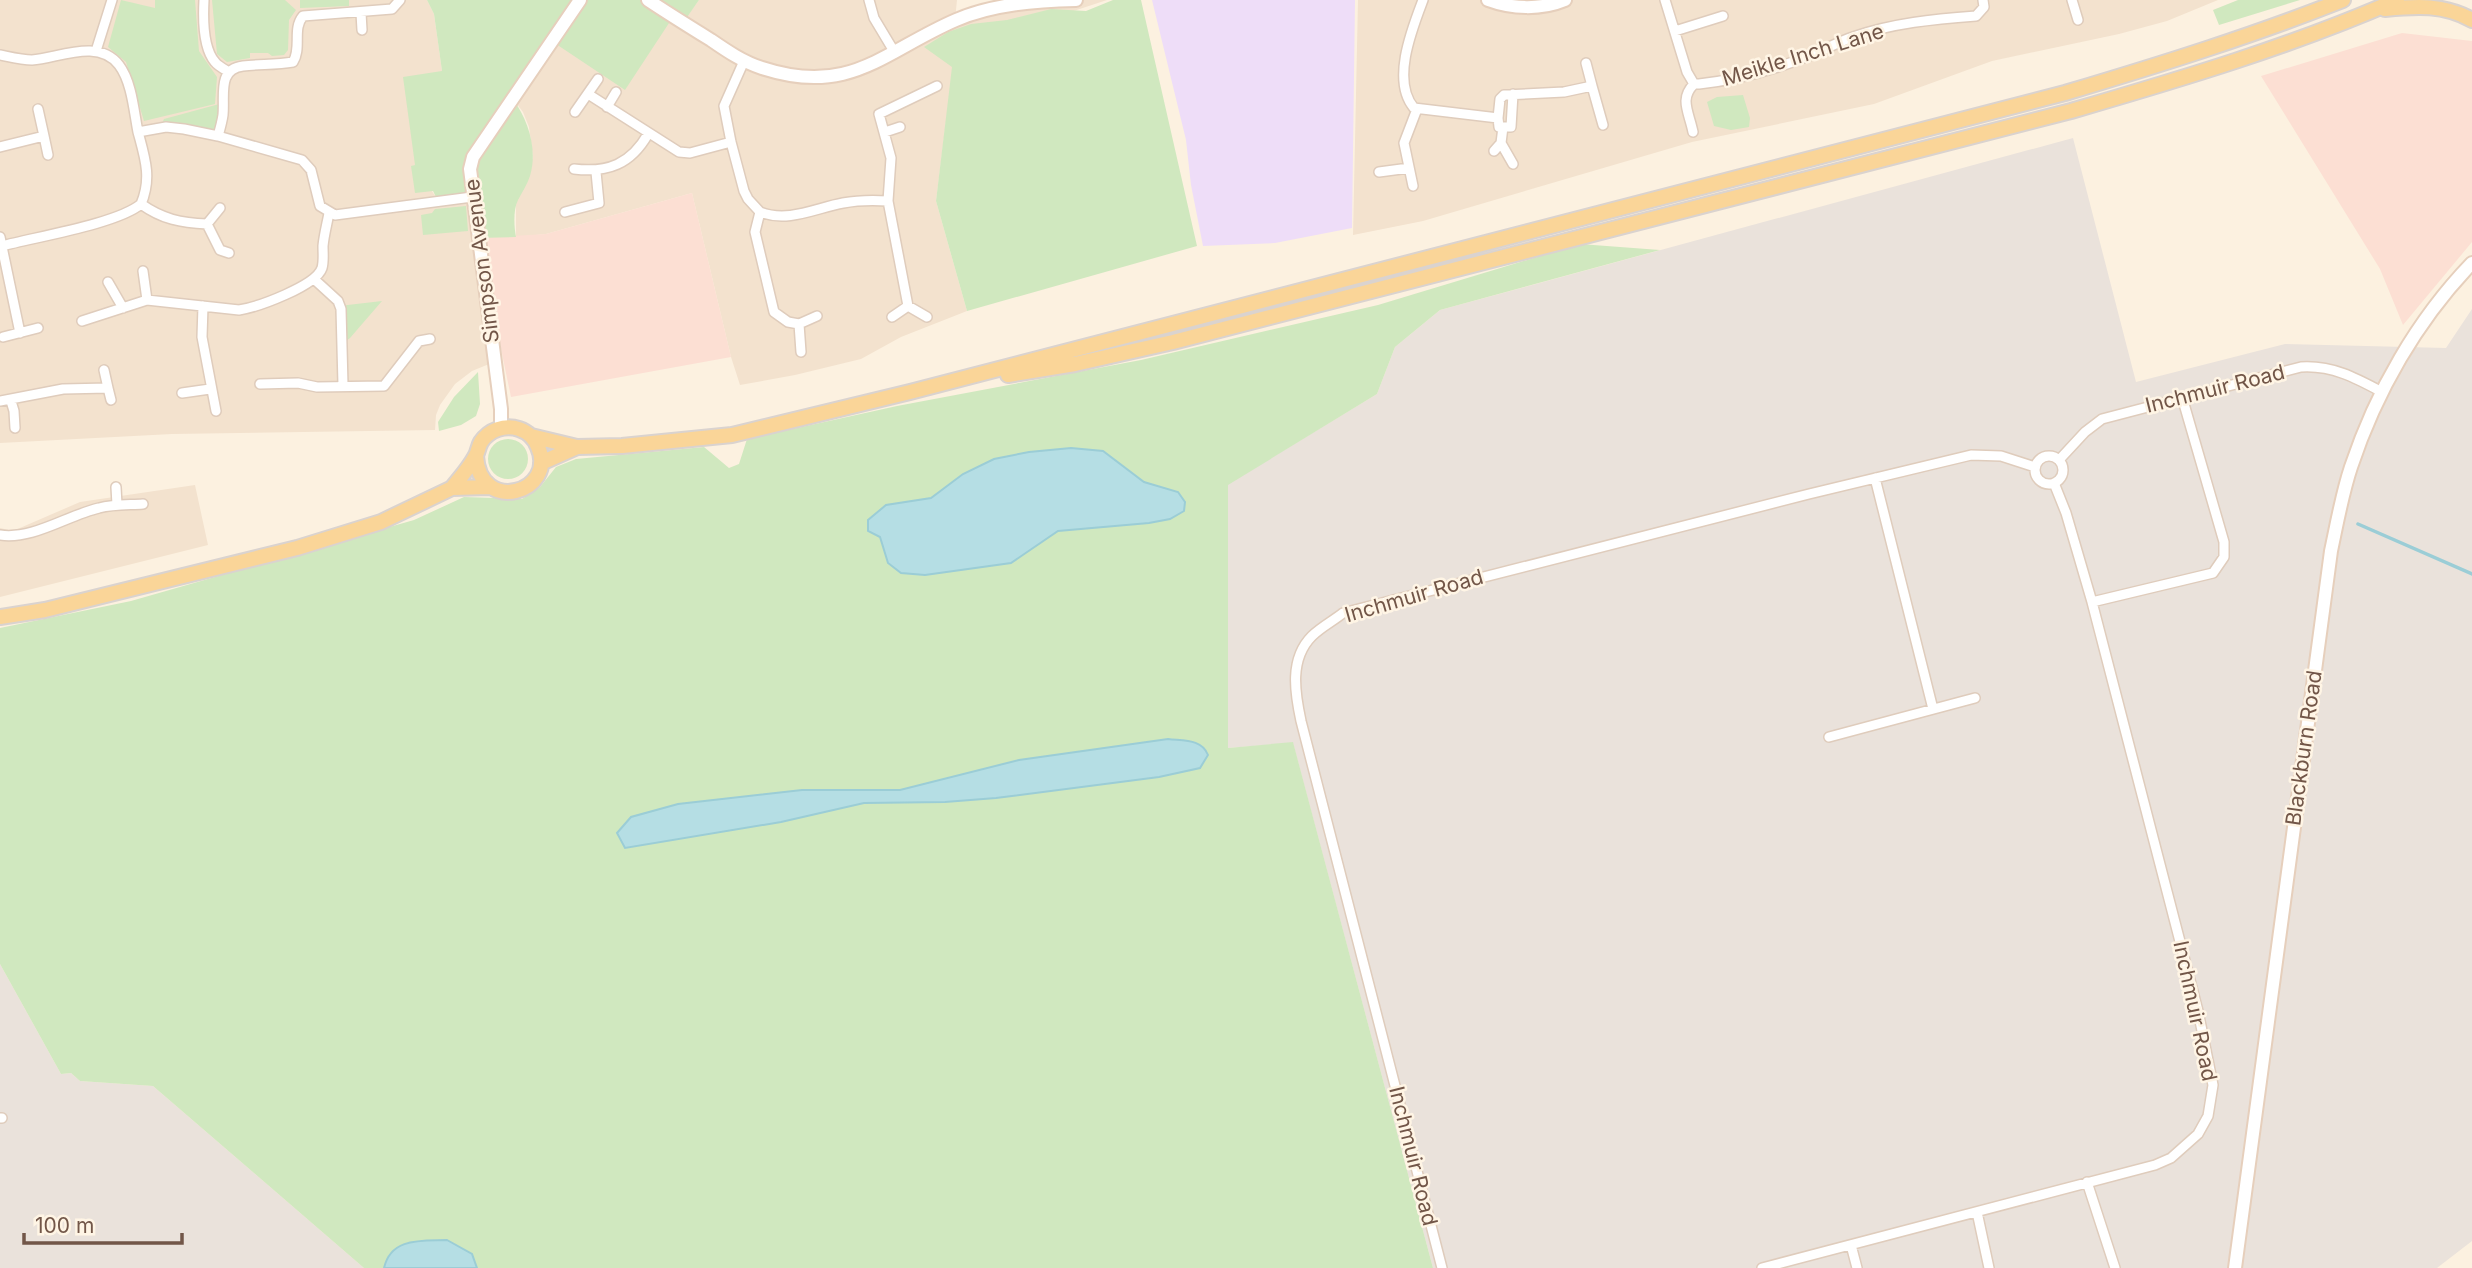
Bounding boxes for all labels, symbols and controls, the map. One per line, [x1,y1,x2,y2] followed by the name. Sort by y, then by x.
[1719,18,1887,91] street label: Meikle Inch Lane
[459,177,504,345] street label: Simpson Avenue
[2143,359,2287,418] street label: Inchmuir Road
[1342,564,1486,627] street label: Inchmuir Road
[2280,669,2327,827] street label: Blackburn Road
[2168,938,2223,1083] street label: Inchmuir Road
[1384,1084,1443,1228] street label: Inchmuir Road
[24,1202,182,1246] scale bar
[35,1213,94,1238] text: 100 m

